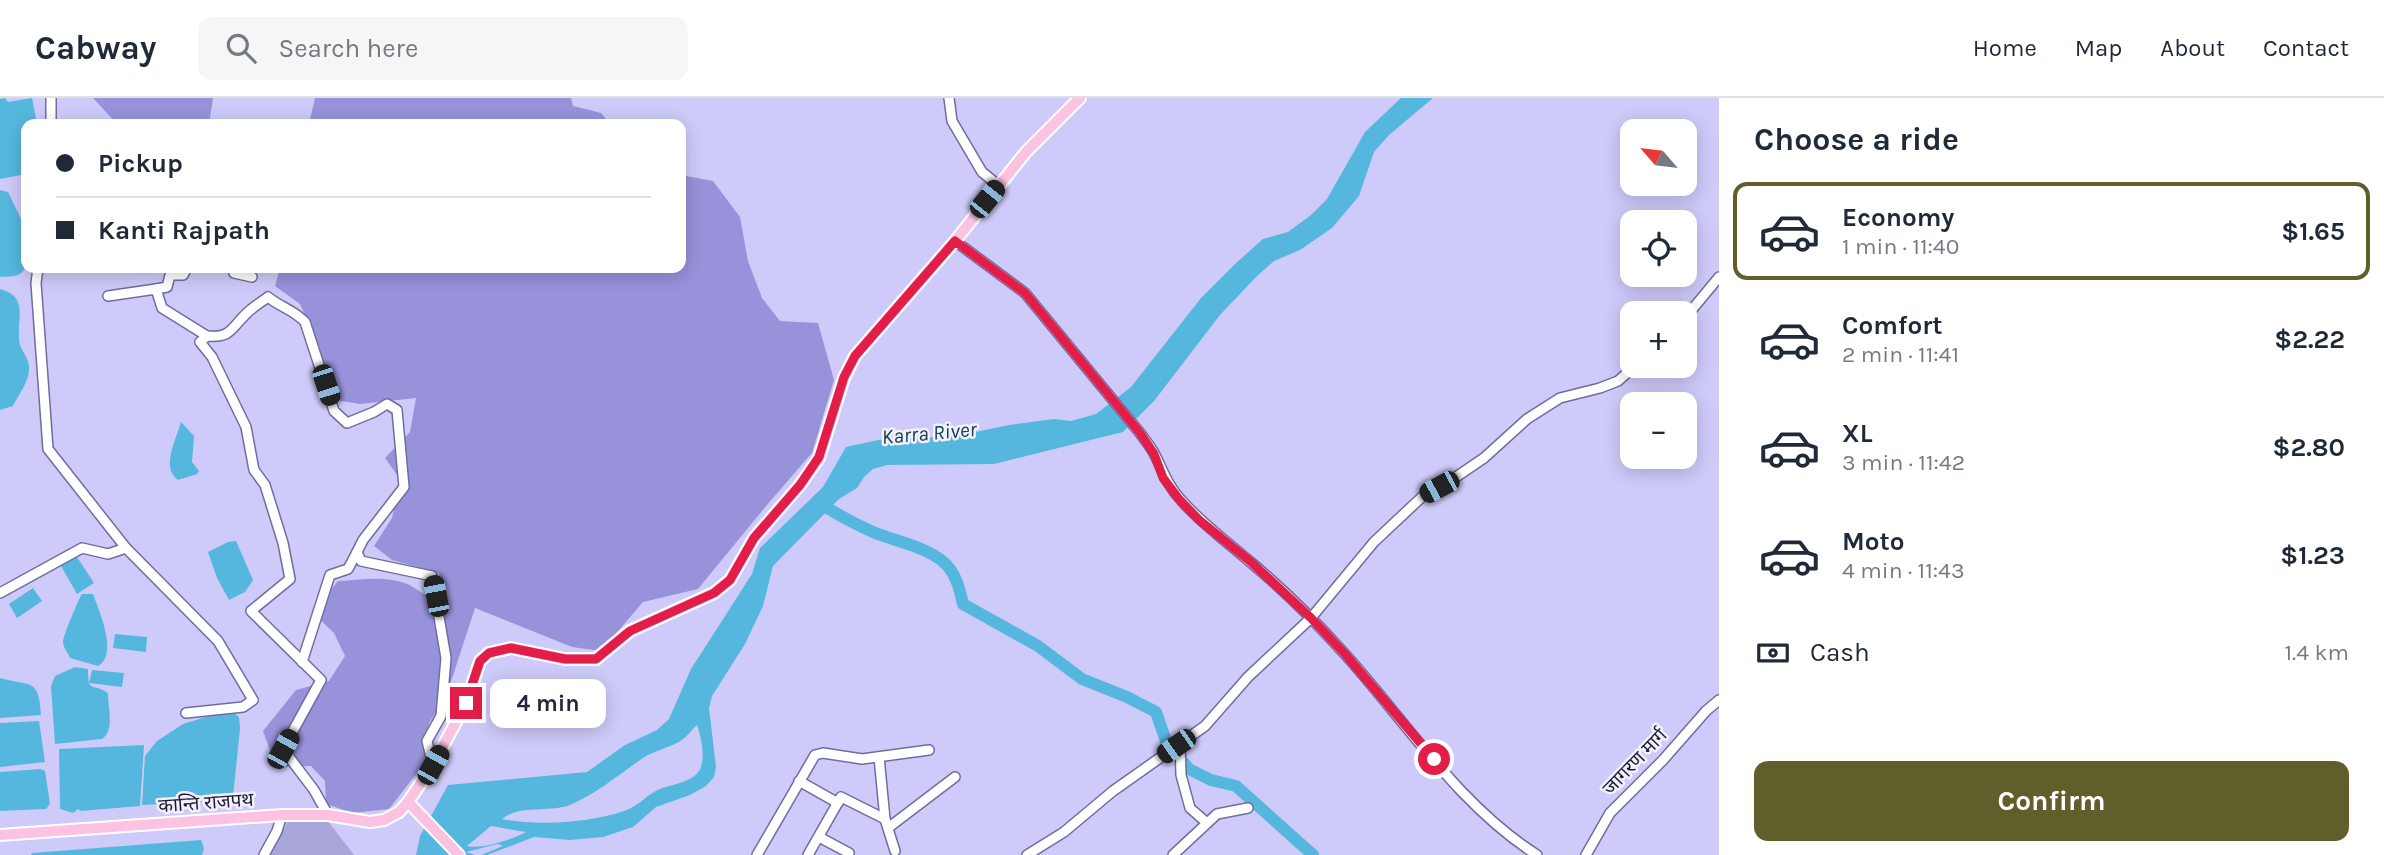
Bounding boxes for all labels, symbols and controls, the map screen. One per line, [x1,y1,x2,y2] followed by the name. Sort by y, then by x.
[198,17,688,80] search box
[35,29,156,67] text: Cabway
[222,29,260,67] icon: search
[278,33,418,64] text: Search here
[1973,34,2037,62] text: Home
[2075,34,2122,62] text: Map
[2160,34,2225,62] text: About
[2263,34,2349,62] text: Contact
[1620,119,1698,196] north arrow
[1620,119,1697,469] map controls
[1754,121,1959,158] text: Choose a ride
[98,148,183,179] text: Pickup
[966,176,1009,222] car
[1758,200,1821,263] icon: car
[1842,202,1954,233] text: Economy
[1620,210,1697,287] button: locate
[98,215,270,246] text: Kanti Rajpath
[2281,216,2345,247] text: $1.65
[1842,233,1959,260] text: 1 min · 11:40
[1620,301,1697,378] button: +
[1758,308,1821,371] icon: car
[1842,310,1943,341] text: Comfort
[2274,324,2345,355] text: $2.22
[1842,341,1959,368] text: 2 min · 11:41
[310,362,343,408] car
[1620,392,1697,469] button: −
[1758,416,1821,479] icon: car
[881,417,978,449] water label: Karra River
[1842,418,1873,449] text: XL
[2273,432,2345,463] text: $2.80
[1842,449,1965,476] text: 3 min · 11:42
[1416,468,1463,506] car
[1758,524,1821,587] icon: car
[1842,526,1904,557] text: Moto
[2280,540,2345,571] text: $1.23
[1842,557,1965,584] text: 4 min · 11:43
[422,573,451,619] car
[1754,634,1792,672] icon: cash
[1810,637,1870,668] text: Cash
[2285,639,2349,666] text: 1.4 km
[490,678,606,728] callout: 4 min
[450,687,482,719] route end
[516,690,580,717] text: 4 min
[1598,723,1672,799] street label: जागरण मार्ग
[1153,725,1200,767] car
[264,726,303,772] car
[414,742,453,788] car
[1418,743,1450,775] route start
[1754,761,2349,841] button: Confirm
[158,789,255,817] street label: कान्ति राजपथ

